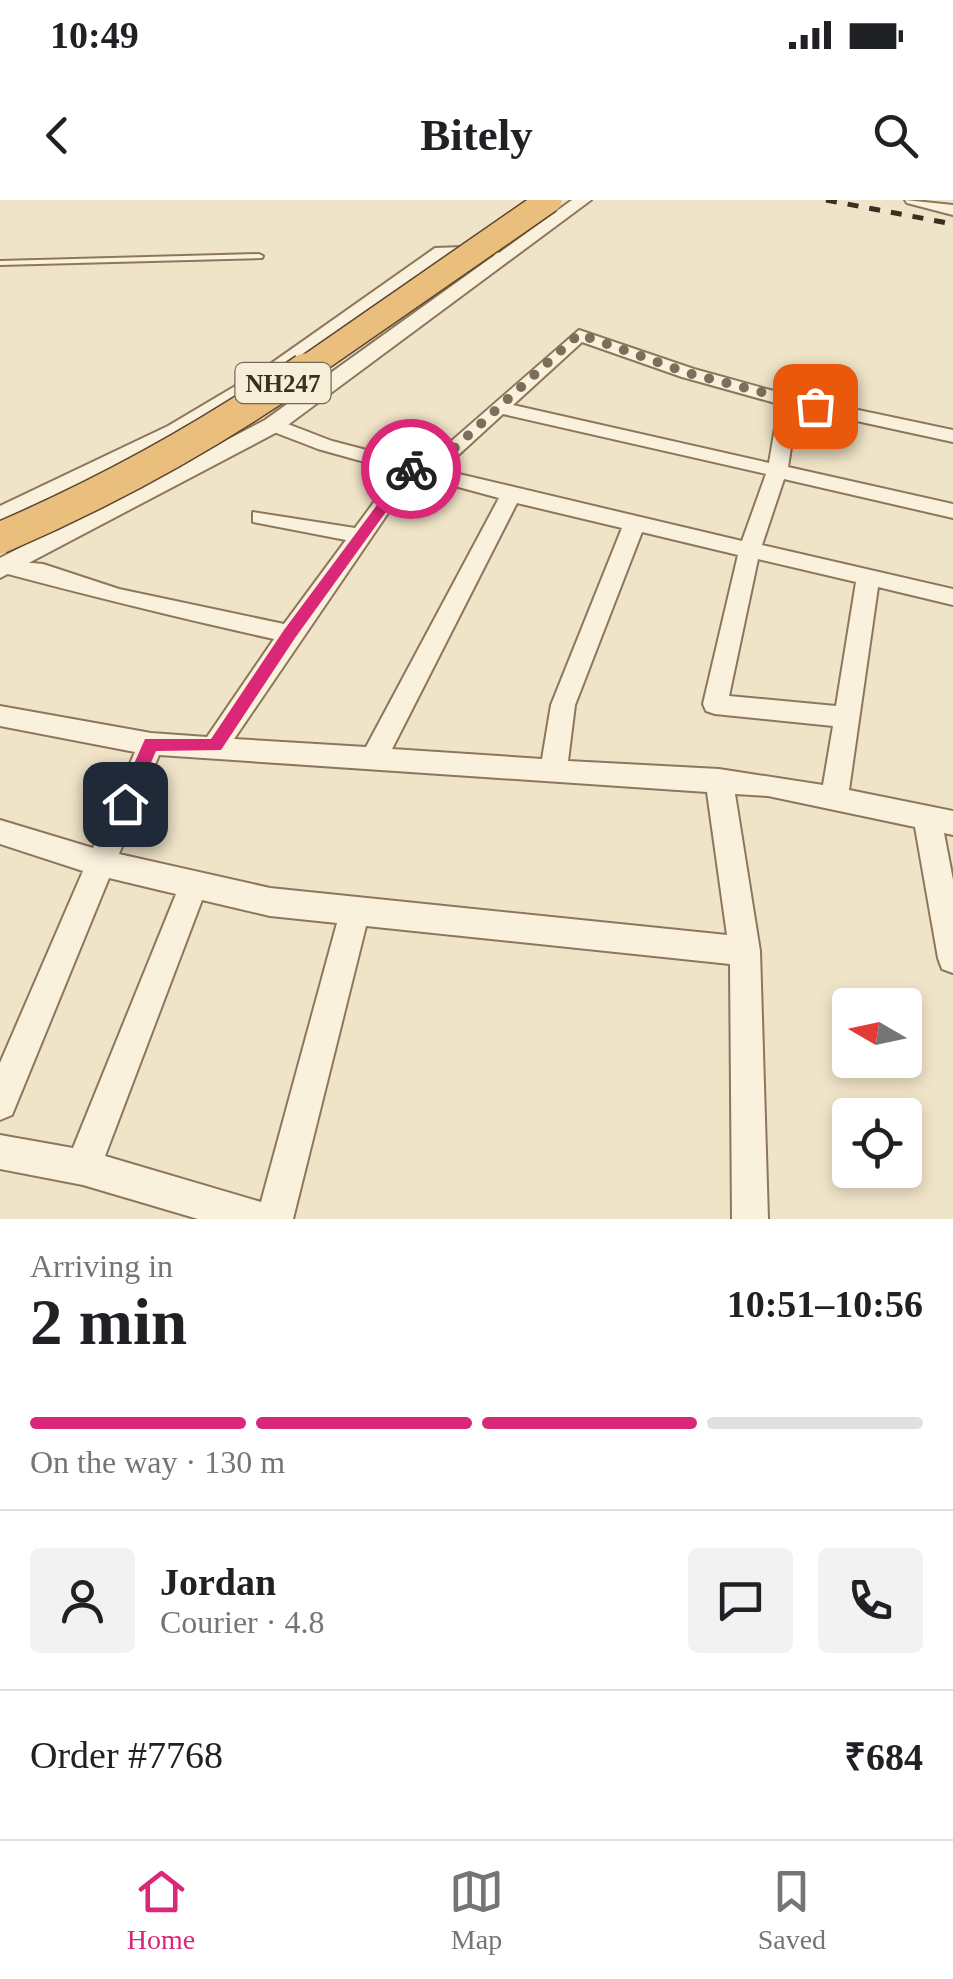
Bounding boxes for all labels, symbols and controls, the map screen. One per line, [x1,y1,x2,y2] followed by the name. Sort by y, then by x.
[50,14,139,56] text: 10:49
[30,108,85,163] icon: back
[868,108,923,163] icon: search
[420,110,533,160] text: Bitely
[236,363,330,403] road number: NH247
[773,364,858,449] pin
[788,379,843,434] icon: bag
[361,419,461,519] courier
[384,442,439,497] icon: bike
[83,762,168,847] pin
[98,777,153,832] icon: home
[832,988,922,1078] north arrow
[832,988,922,1188] map controls
[832,1098,922,1188] button: locate
[30,1248,173,1284] text: Arriving in
[727,1283,923,1325] text: 10:51–10:56
[30,1286,187,1358] text: 2 min
[30,1444,285,1480] text: On the way · 130 m
[30,1548,135,1653] button: person
[688,1548,793,1653] button: chat
[818,1548,923,1653] button: phone
[160,1561,276,1603] text: Jordan
[160,1604,324,1640] text: Courier · 4.8
[30,1734,223,1776] text: Order #7768
[844,1736,923,1778] text: ₹684
[127,1864,195,1956] tab: Home
[449,1864,504,1956] tab: Map
[758,1864,826,1956] tab: Saved

